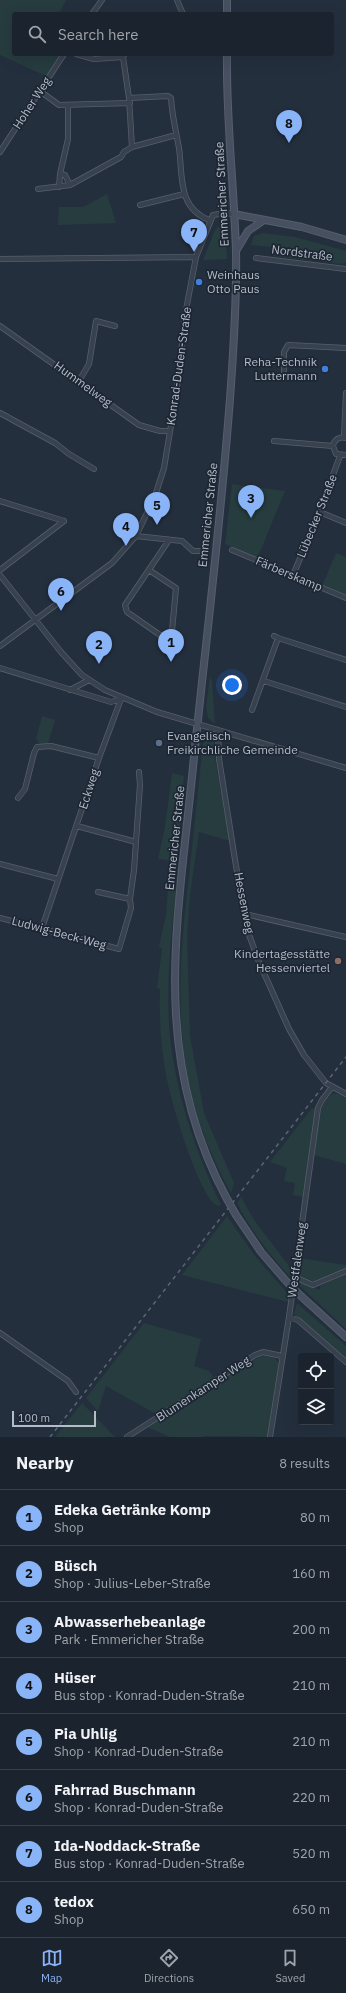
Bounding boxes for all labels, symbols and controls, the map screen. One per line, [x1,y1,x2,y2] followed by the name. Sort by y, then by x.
[12,12,334,56] search box
[26,23,48,45] icon: search
[58,25,138,44] text: Search here
[9,73,54,132] street label: Hoher Weg
[276,110,302,143] pin: 8
[211,141,232,247] street label: Emmericher Straße
[181,219,207,252] pin: 7
[271,241,334,264] street label: Nordstraße
[207,267,260,296] place label: Weinhaus Otto Paus
[194,277,204,287] marker: Weinhaus Otto Paus
[163,305,194,426] street label: Konrad-Duden-Straße
[244,354,318,383] place label: Reha-Technik Luttermann
[51,358,116,410] street label: Hummelweg
[320,364,330,374] marker: Reha-Technik Luttermann
[195,462,220,568] street label: Emmericher Straße
[293,472,340,560] street label: Lübecker Straße
[238,485,264,518] pin: 3
[144,492,170,525] pin: 5
[113,513,139,546] pin: 4
[254,553,325,594] street label: Färberskamp
[48,578,74,611] pin: 6
[158,629,184,662] pin: 1
[86,631,112,664] pin: 2
[222,675,242,695] your location
[167,728,298,757] place label: Evangelisch Freikirchliche Gemeinde
[154,738,164,748] marker: Evangelisch Freikirchliche Gemeinde
[75,766,102,811] street label: Eckweg
[162,785,187,891] street label: Emmericher Straße
[231,871,258,935] street label: Hessenweg
[10,913,109,953] street label: Ludwig-Beck-Weg
[234,946,330,975] place label: Kindertagesstätte Hessenviertel
[333,956,343,966] marker: Kindertagesstätte Hessenviertel
[284,1221,309,1299] street label: Westfalenweg
[153,1352,253,1425] street label: Blumenkamper Weg
[298,1353,334,1425] map controls
[298,1353,334,1389] button: locate
[298,1389,334,1425] button: layers
[12,1409,96,1428] scale bar
[18,1411,50,1425] text: 100 m
[16,1452,74,1474] text: Nearby
[279,1455,330,1472] text: 8 results
[54,1500,211,1519] text: Edeka Getränke Komp
[25,1509,33,1526] text: 1
[300,1509,330,1526] text: 80 m
[54,1519,84,1536] text: Shop
[54,1556,97,1575] text: Büsch
[25,1565,33,1582] text: 2
[292,1565,330,1582] text: 160 m
[54,1575,211,1592] text: Shop · Julius-Leber-Straße
[54,1612,206,1631] text: Abwasserhebeanlage
[25,1621,33,1638] text: 3
[292,1621,330,1638] text: 200 m
[54,1631,204,1648] text: Park · Emmericher Straße
[54,1668,96,1687] text: Hüser
[25,1677,33,1694] text: 4
[292,1677,330,1694] text: 210 m
[54,1687,245,1704] text: Bus stop · Konrad-Duden-Straße
[54,1724,117,1743] text: Pia Uhlig
[25,1733,33,1750] text: 5
[292,1733,330,1750] text: 210 m
[54,1743,223,1760] text: Shop · Konrad-Duden-Straße
[54,1780,196,1799] text: Fahrrad Buschmann
[25,1789,33,1806] text: 6
[292,1789,330,1806] text: 220 m
[54,1799,223,1816] text: Shop · Konrad-Duden-Straße
[54,1836,200,1855] text: Ida-Noddack-Straße
[25,1845,33,1862] text: 7
[292,1845,330,1862] text: 520 m
[54,1855,245,1872] text: Bus stop · Konrad-Duden-Straße
[54,1892,94,1911] text: tedox
[25,1901,33,1918] text: 8
[292,1901,330,1918] text: 650 m
[54,1911,84,1928] text: Shop
[41,1947,63,1985] tab: Map
[144,1947,194,1985] tab: Directions
[275,1947,305,1985] tab: Saved

